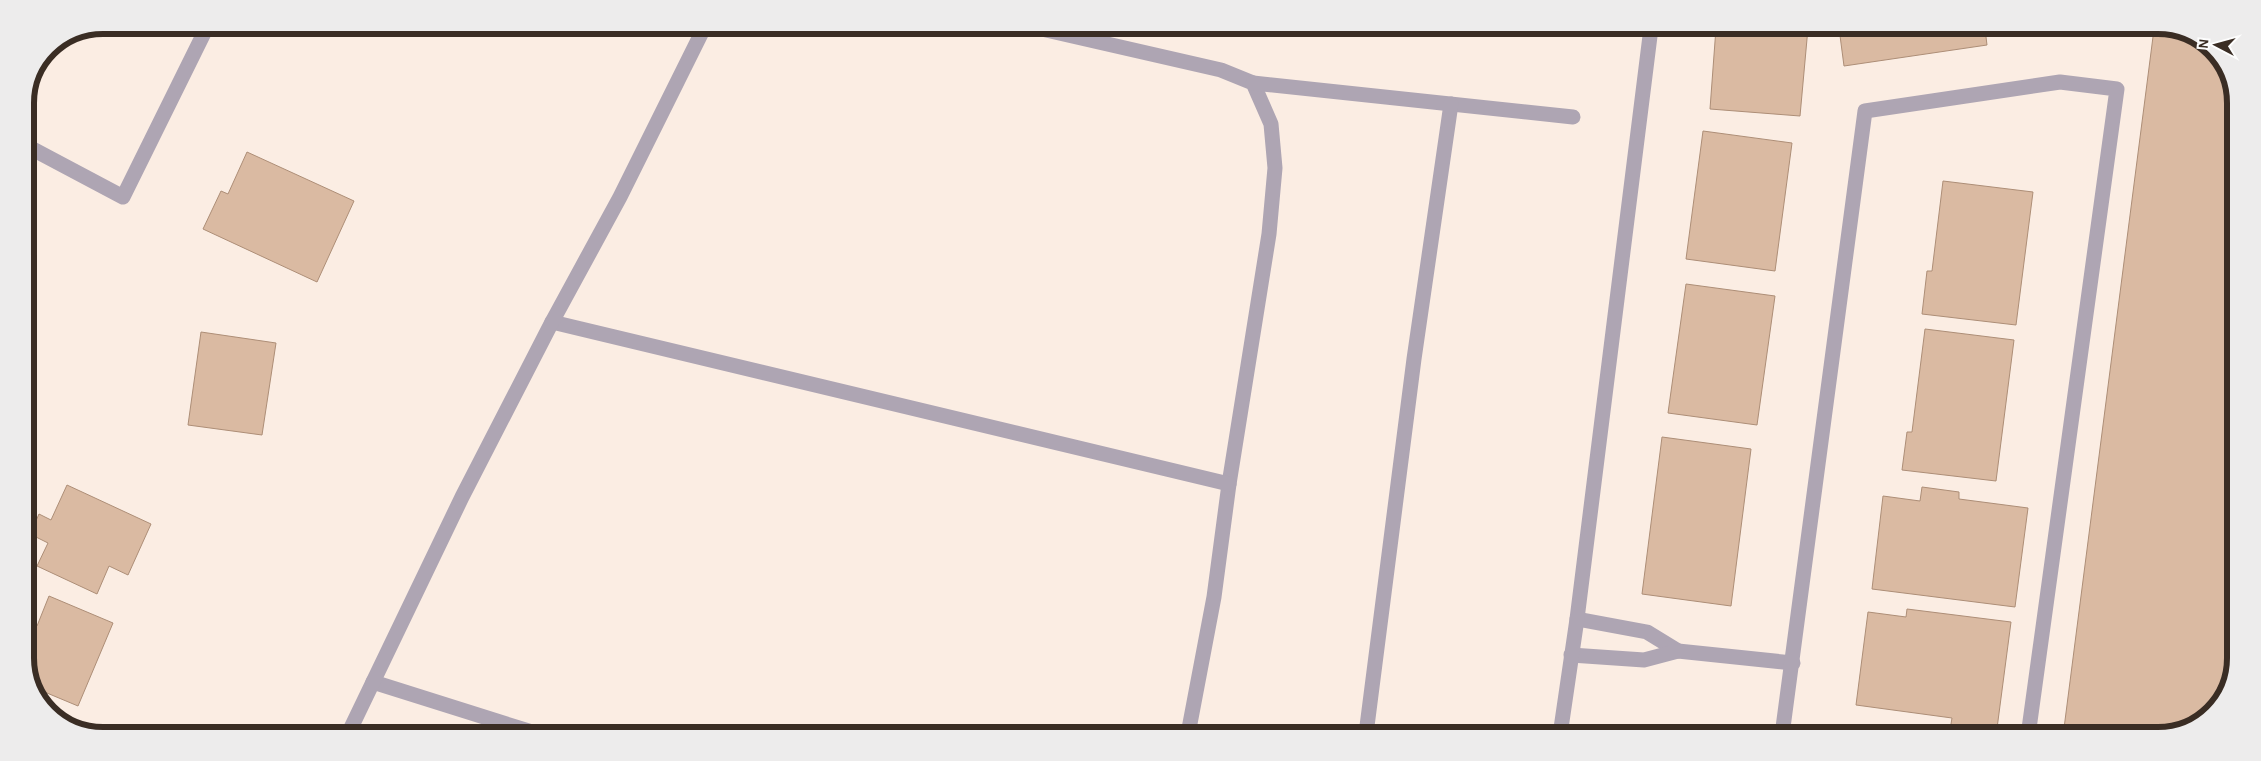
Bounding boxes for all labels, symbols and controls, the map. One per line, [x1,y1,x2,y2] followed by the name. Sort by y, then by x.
[2191,20,2241,70] north arrow
[2197,38,2212,49] text: N

